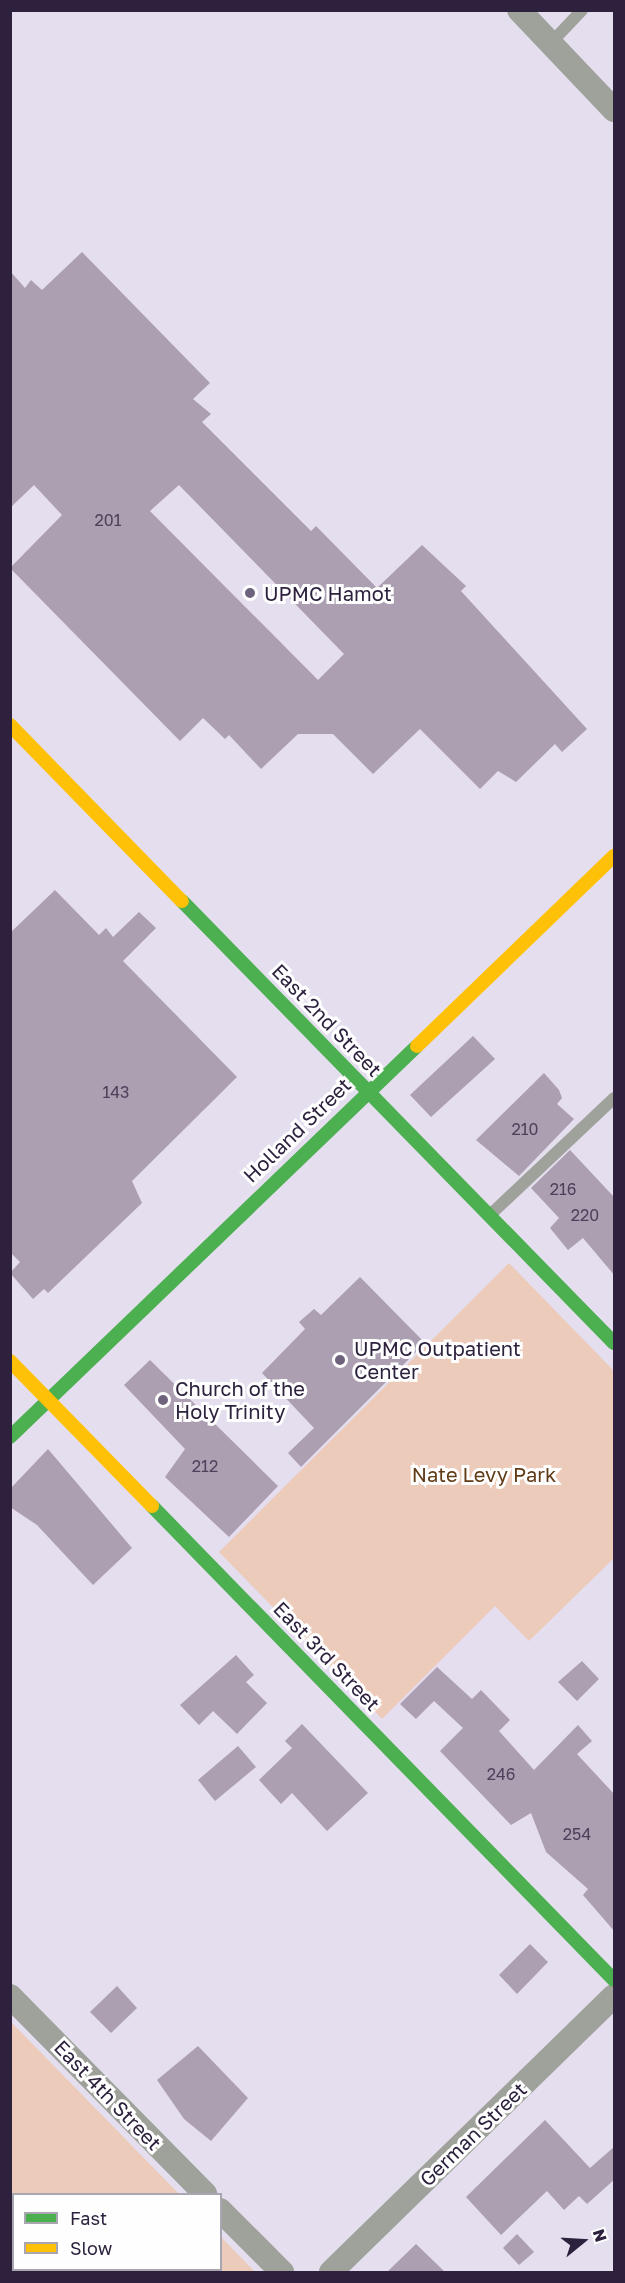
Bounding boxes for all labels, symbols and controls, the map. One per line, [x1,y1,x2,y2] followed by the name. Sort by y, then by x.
[95,510,121,530] house number: 201
[264,581,392,605] place label: UPMC Hamot
[241,584,259,602] marker: UPMC Hamot
[267,959,387,1081] street label: East 2nd Street
[238,1073,356,1187] street label: Holland Street
[103,1082,129,1102] house number: 143
[512,1119,538,1139] house number: 210
[550,1179,576,1199] house number: 216
[571,1205,599,1225] house number: 220
[354,1336,521,1383] place label: UPMC Outpatient Center
[331,1351,349,1369] marker: UPMC Outpatient Center
[175,1376,305,1423] place label: Church of the Holy Trinity
[156,1393,170,1407] marker: Church of the Holy Trinity
[192,1456,218,1476] house number: 212
[412,1462,556,1486] park label: Nate Levy Park
[269,1596,385,1716] street label: East 3rd Street
[487,1764,515,1784] house number: 246
[563,1824,591,1844] house number: 254
[49,2035,167,2155] street label: East 4th Street
[415,2077,531,2191] street label: German Street
[12,2193,222,2271] legend
[70,2207,107,2229] text: Fast
[553,2211,613,2271] north arrow
[589,2227,612,2244] text: N
[70,2237,112,2259] text: Slow

